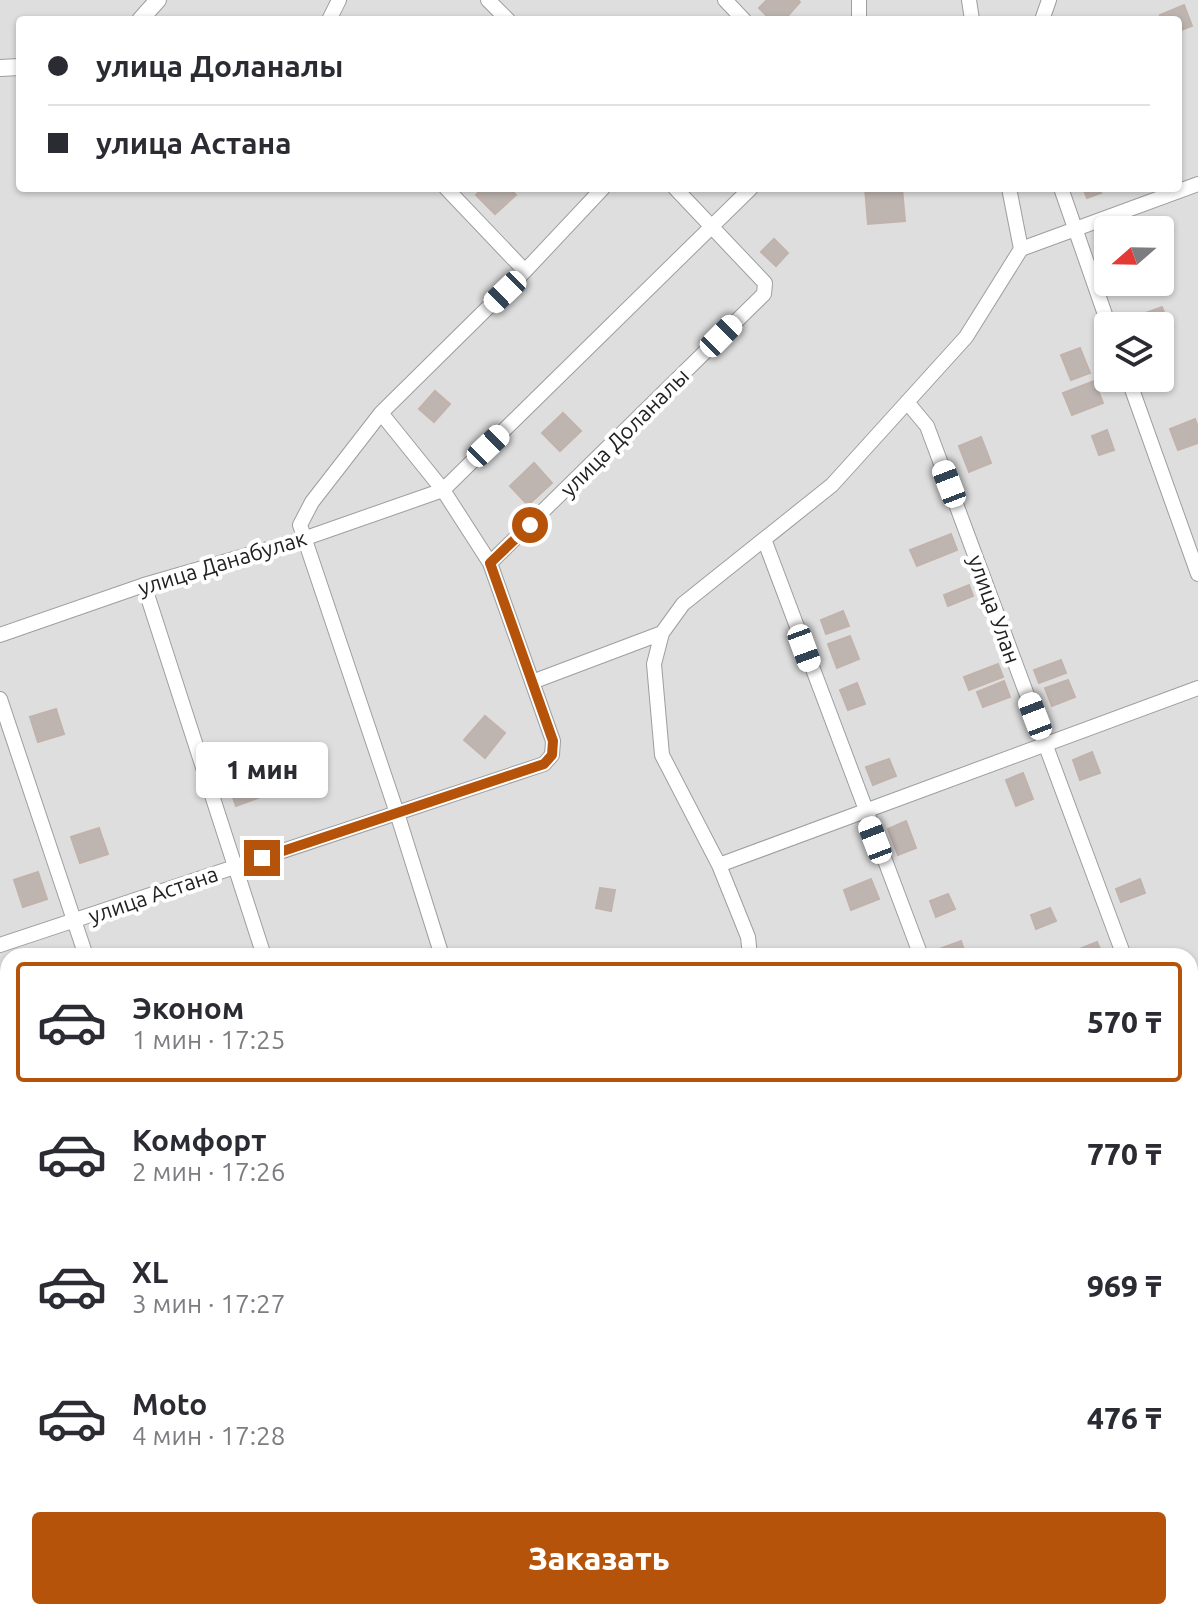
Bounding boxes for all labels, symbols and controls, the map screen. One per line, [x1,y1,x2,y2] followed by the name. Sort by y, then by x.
[96,49,343,83] text: улица Доланалы
[96,126,292,160] text: улица Астана
[1094,216,1174,296] north arrow
[1094,216,1174,392] map controls
[479,267,531,317] car
[696,311,746,361] car
[1094,312,1174,392] button: layers
[555,363,693,501] street label: улица Доланалы
[462,421,514,471] car
[929,457,969,511] car
[512,507,548,543] route start
[135,525,309,599] street label: улица Данабулак
[964,551,1026,667] street label: улица Улан
[785,621,823,675] car
[1015,689,1055,743] car
[196,742,328,798] callout: 1 мин
[226,755,298,784] text: 1 мин
[855,813,895,867] car
[244,840,280,876] route end
[85,860,221,928] street label: улица Астана
[36,986,108,1058] icon: car
[132,991,244,1025] text: Эконом
[1087,1005,1162,1039] text: 570 ₸
[132,1025,285,1054] text: 1 мин · 17:25
[36,1118,108,1190] icon: car
[132,1123,266,1157] text: Комфорт
[1087,1137,1162,1171] text: 770 ₸
[132,1157,285,1186] text: 2 мин · 17:26
[36,1250,108,1322] icon: car
[132,1255,168,1289] text: XL
[1087,1269,1162,1303] text: 969 ₸
[132,1289,285,1318] text: 3 мин · 17:27
[36,1382,108,1454] icon: car
[132,1387,207,1421] text: Moto
[1087,1401,1162,1435] text: 476 ₸
[132,1421,285,1450] text: 4 мин · 17:28
[32,1512,1166,1604] button: Заказать

